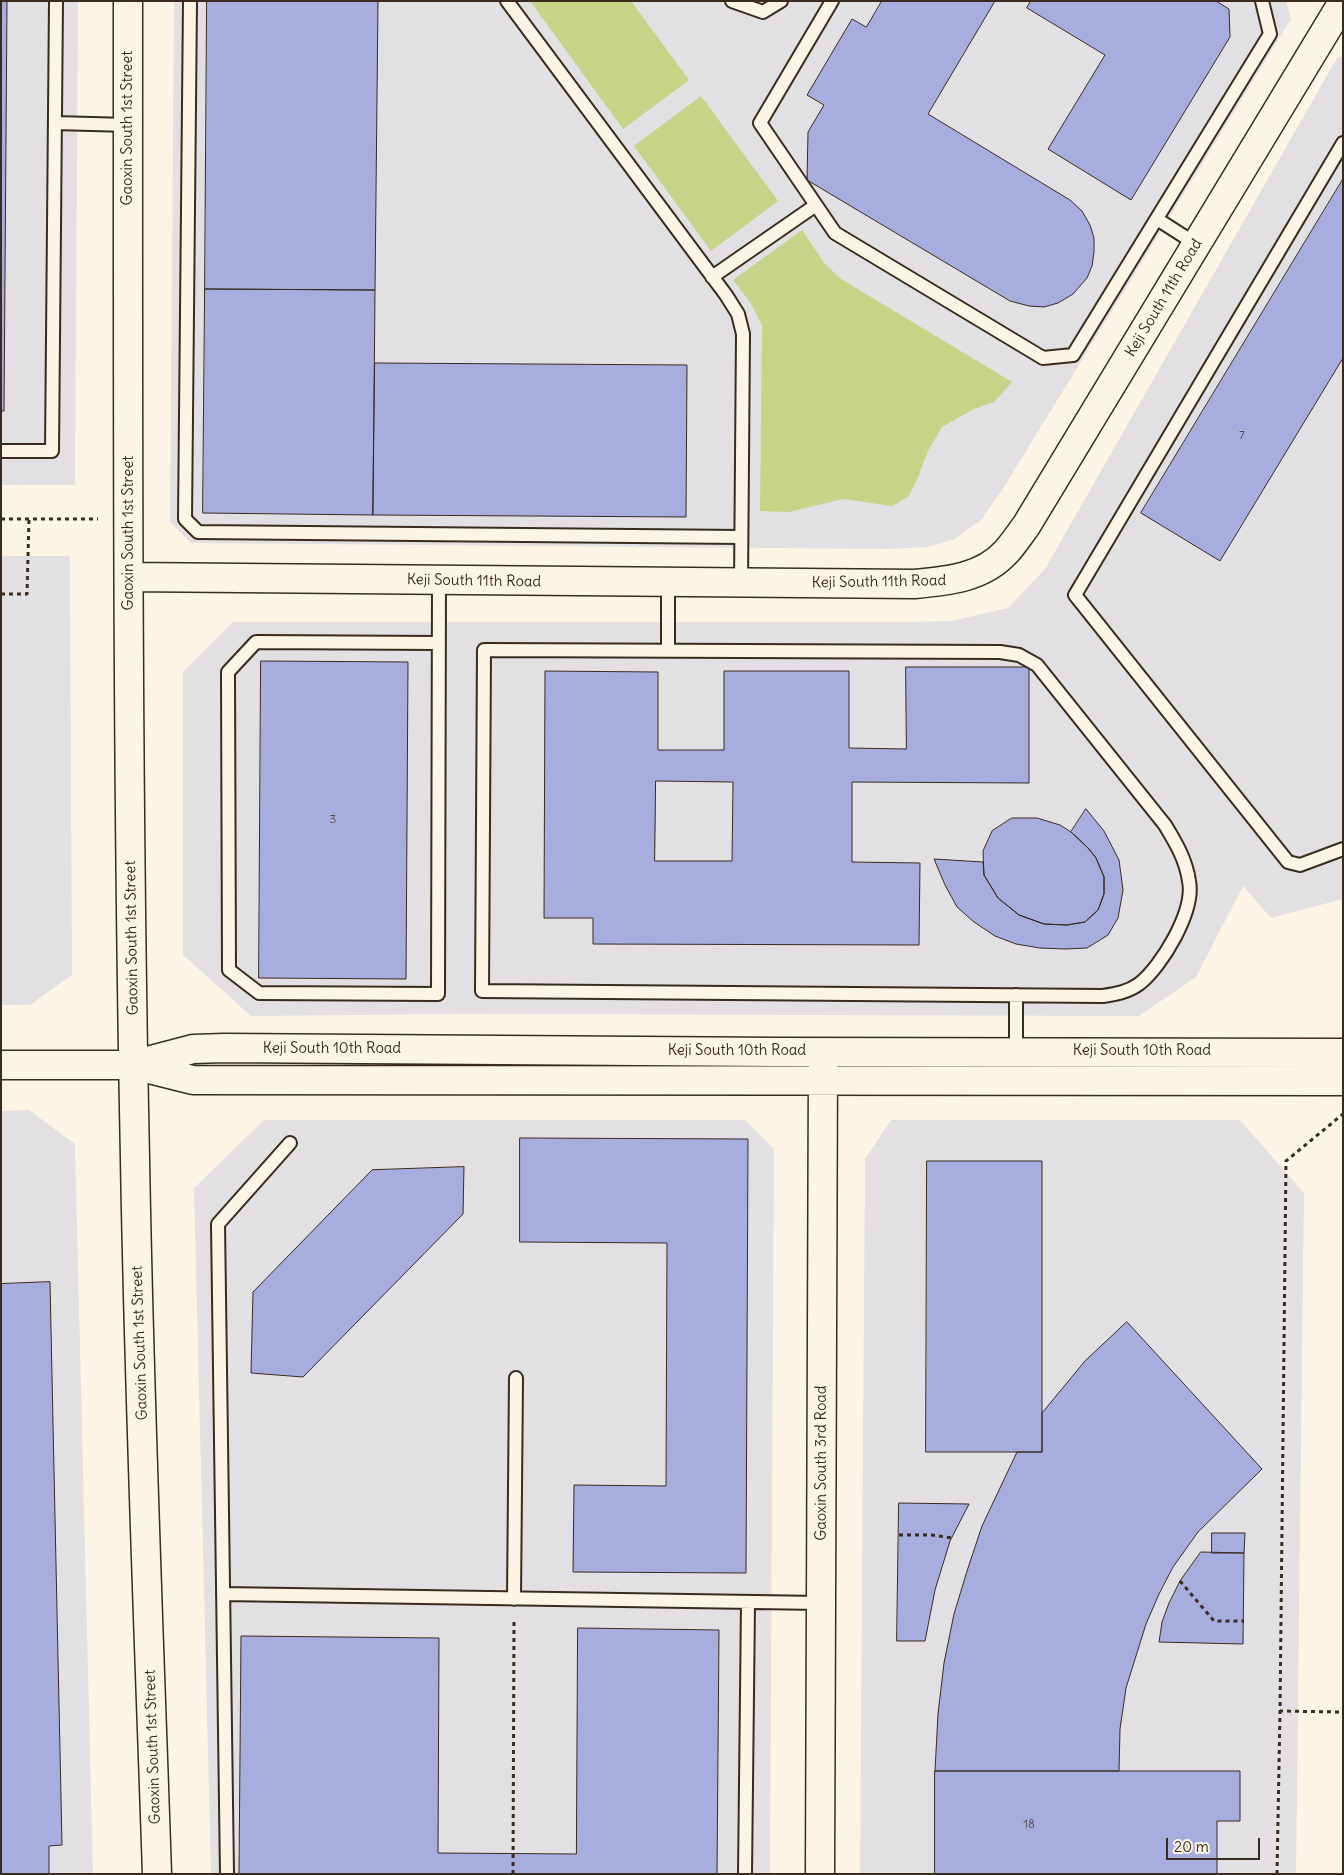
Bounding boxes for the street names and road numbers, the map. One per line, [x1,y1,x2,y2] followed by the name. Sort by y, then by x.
[119,51,137,205] street label: Gaoxin South 1st Street
[1122,236,1206,360] street label: Keji South 11th Road
[120,456,138,610] street label: Gaoxin South 1st Street
[407,571,541,591] street label: Keji South 11th Road
[812,572,946,592] street label: Keji South 11th Road
[122,860,142,1016] street label: Gaoxin South 1st Street
[263,1040,401,1058] street label: Keji South 10th Road
[668,1042,806,1060] street label: Keji South 10th Road
[1073,1042,1211,1060] street label: Keji South 10th Road
[128,1265,152,1421] street label: Gaoxin South 1st Street
[813,1385,831,1541] street label: Gaoxin South 3rd Road
[141,1669,165,1825] street label: Gaoxin South 1st Street

